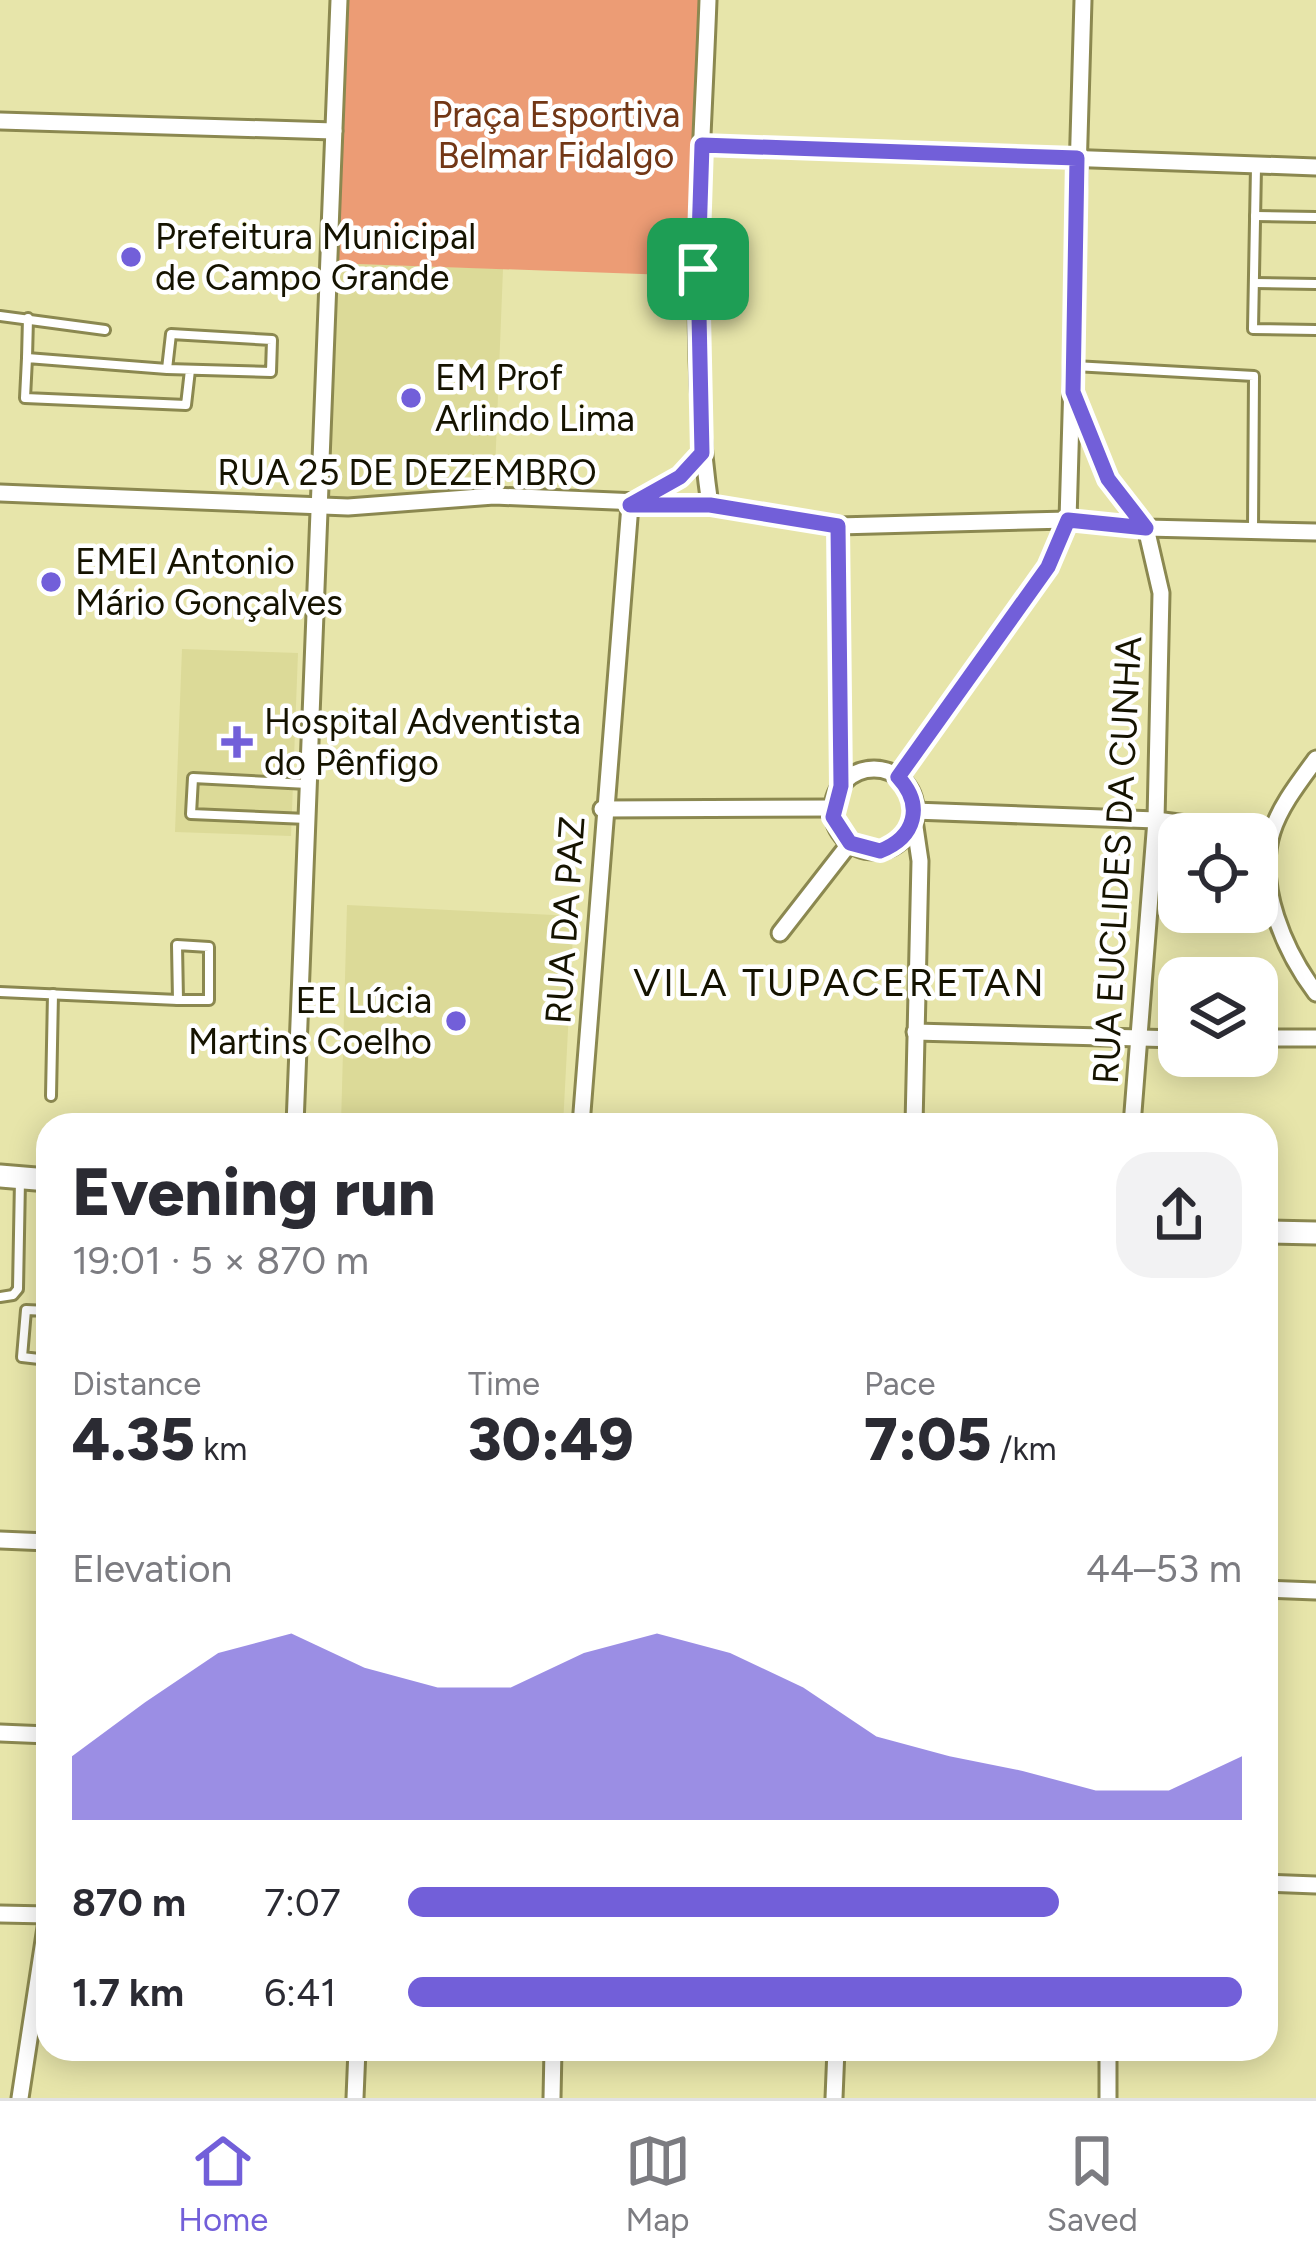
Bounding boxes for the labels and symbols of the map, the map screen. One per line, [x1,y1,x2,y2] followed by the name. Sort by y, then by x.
[432,93,680,177] park label: Praça Esportiva Belmar Fidalgo
[155,215,476,299] place label: Prefeitura Municipal de Campo Grande
[647,218,749,320] pin
[118,244,144,270] marker: Prefeitura Municipal de Campo Grande
[435,356,635,440] place label: EM Prof Arlindo Lima
[398,385,424,411] marker: EM Prof Arlindo Lima
[217,451,597,494] street label: RUA 25 DE DEZEMBRO
[75,540,343,624] place label: EMEI Antonio Mário Gonçalves
[38,569,64,595] marker: EMEI Antonio Mário Gonçalves
[1084,634,1150,1085] street label: RUA EUCLIDES DA CUNHA
[264,700,581,784] place label: Hospital Adventista do Pênfigo
[221,726,253,758] marker: Hospital Adventista do Pênfigo
[536,815,594,1025] street label: RUA DA PAZ
[633,959,1047,1006] district label: VILA TUPACERETAN
[188,979,432,1063] place label: EE Lúcia Martins Coelho
[443,1008,469,1034] marker: EE Lúcia Martins Coelho

